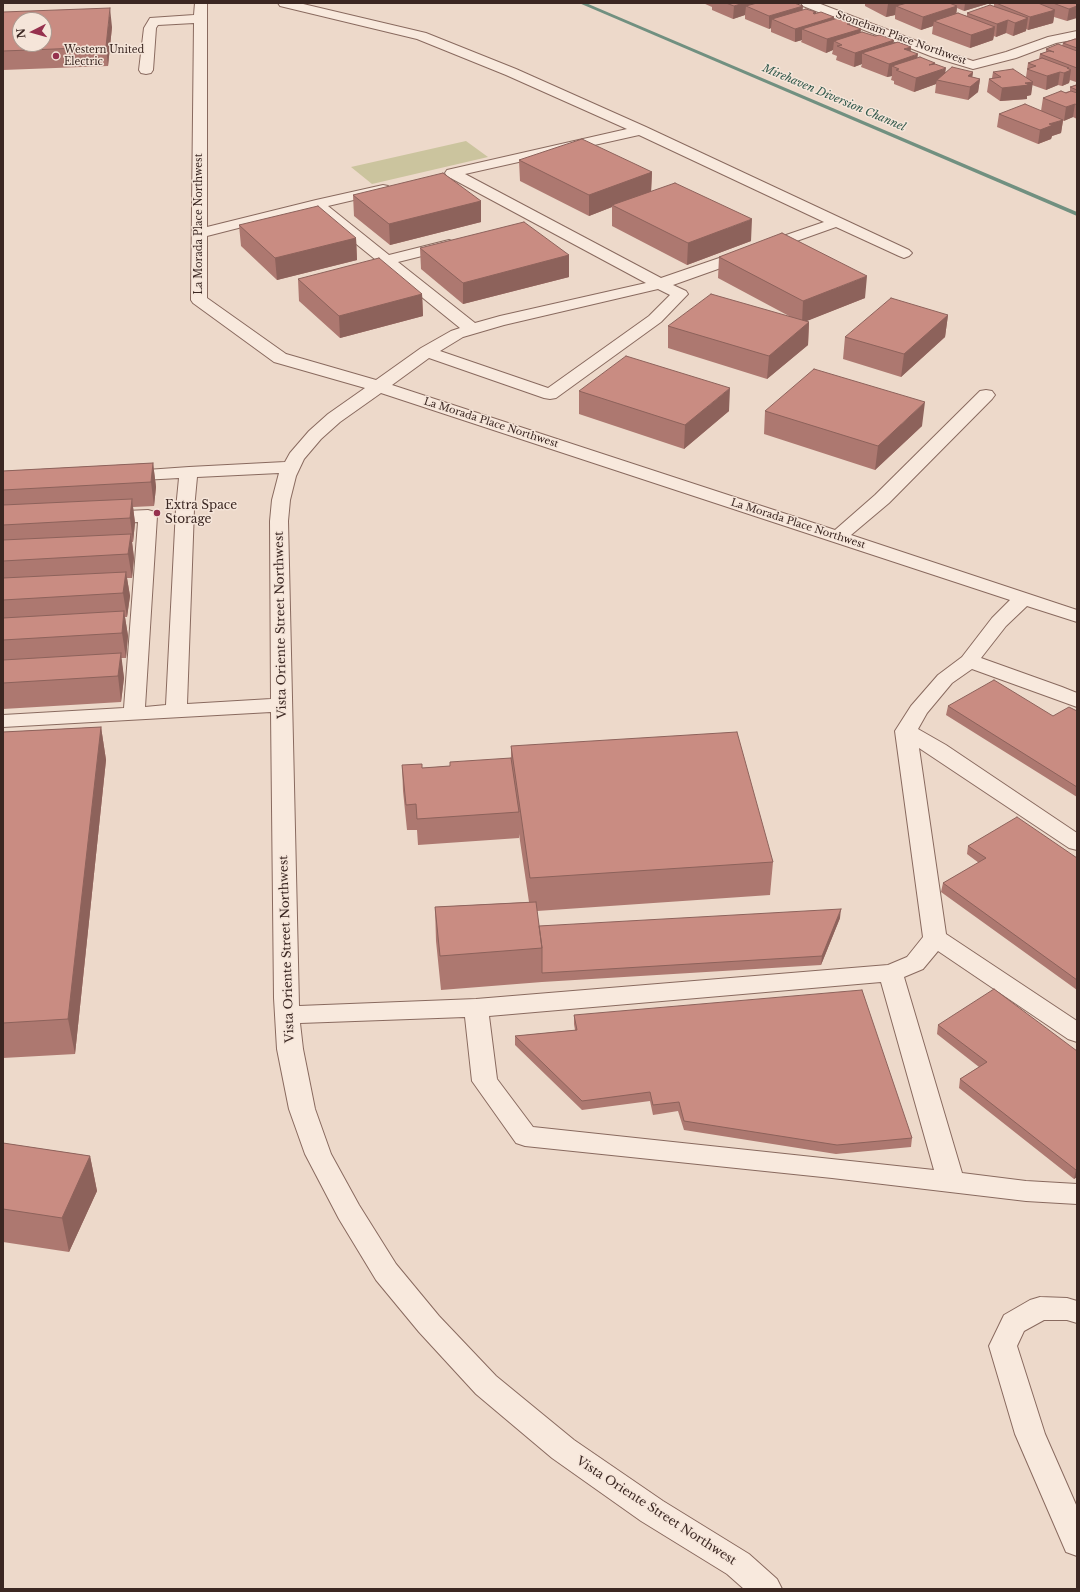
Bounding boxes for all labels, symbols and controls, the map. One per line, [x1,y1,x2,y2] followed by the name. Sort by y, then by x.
[834,9,968,67] street label: Stoneham Place Northwest
[12,12,52,52] north arrow
[14,27,29,39] text: N
[64,44,144,68] place label: Western United Electric
[51,51,61,61] marker: Western United Electric
[760,62,908,134] water label: Mirehaven Diversion Channel
[193,154,205,294] street label: La Morada Place Northwest
[422,396,560,450] street label: La Morada Place Northwest
[729,497,867,551] street label: La Morada Place Northwest
[165,499,237,527] place label: Extra Space Storage
[152,508,162,518] marker: Extra Space Storage
[272,531,290,719] street label: Vista Oriente Street Northwest
[277,855,297,1043] street label: Vista Oriente Street Northwest
[573,1454,739,1568] street label: Vista Oriente Street Northwest

